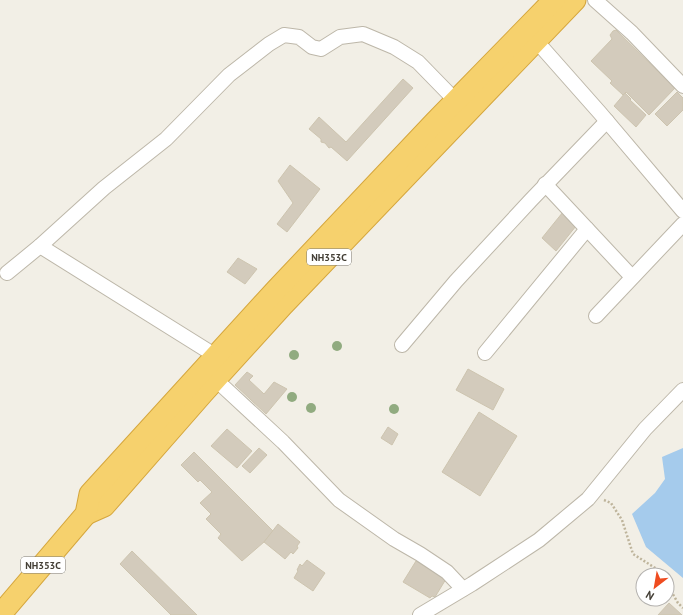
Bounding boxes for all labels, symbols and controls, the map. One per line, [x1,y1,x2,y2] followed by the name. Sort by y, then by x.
[307,249,351,265] road number: NH353C
[21,557,65,573] road number: NH353C
[635,567,675,607] north arrow
[643,588,657,603] text: N

